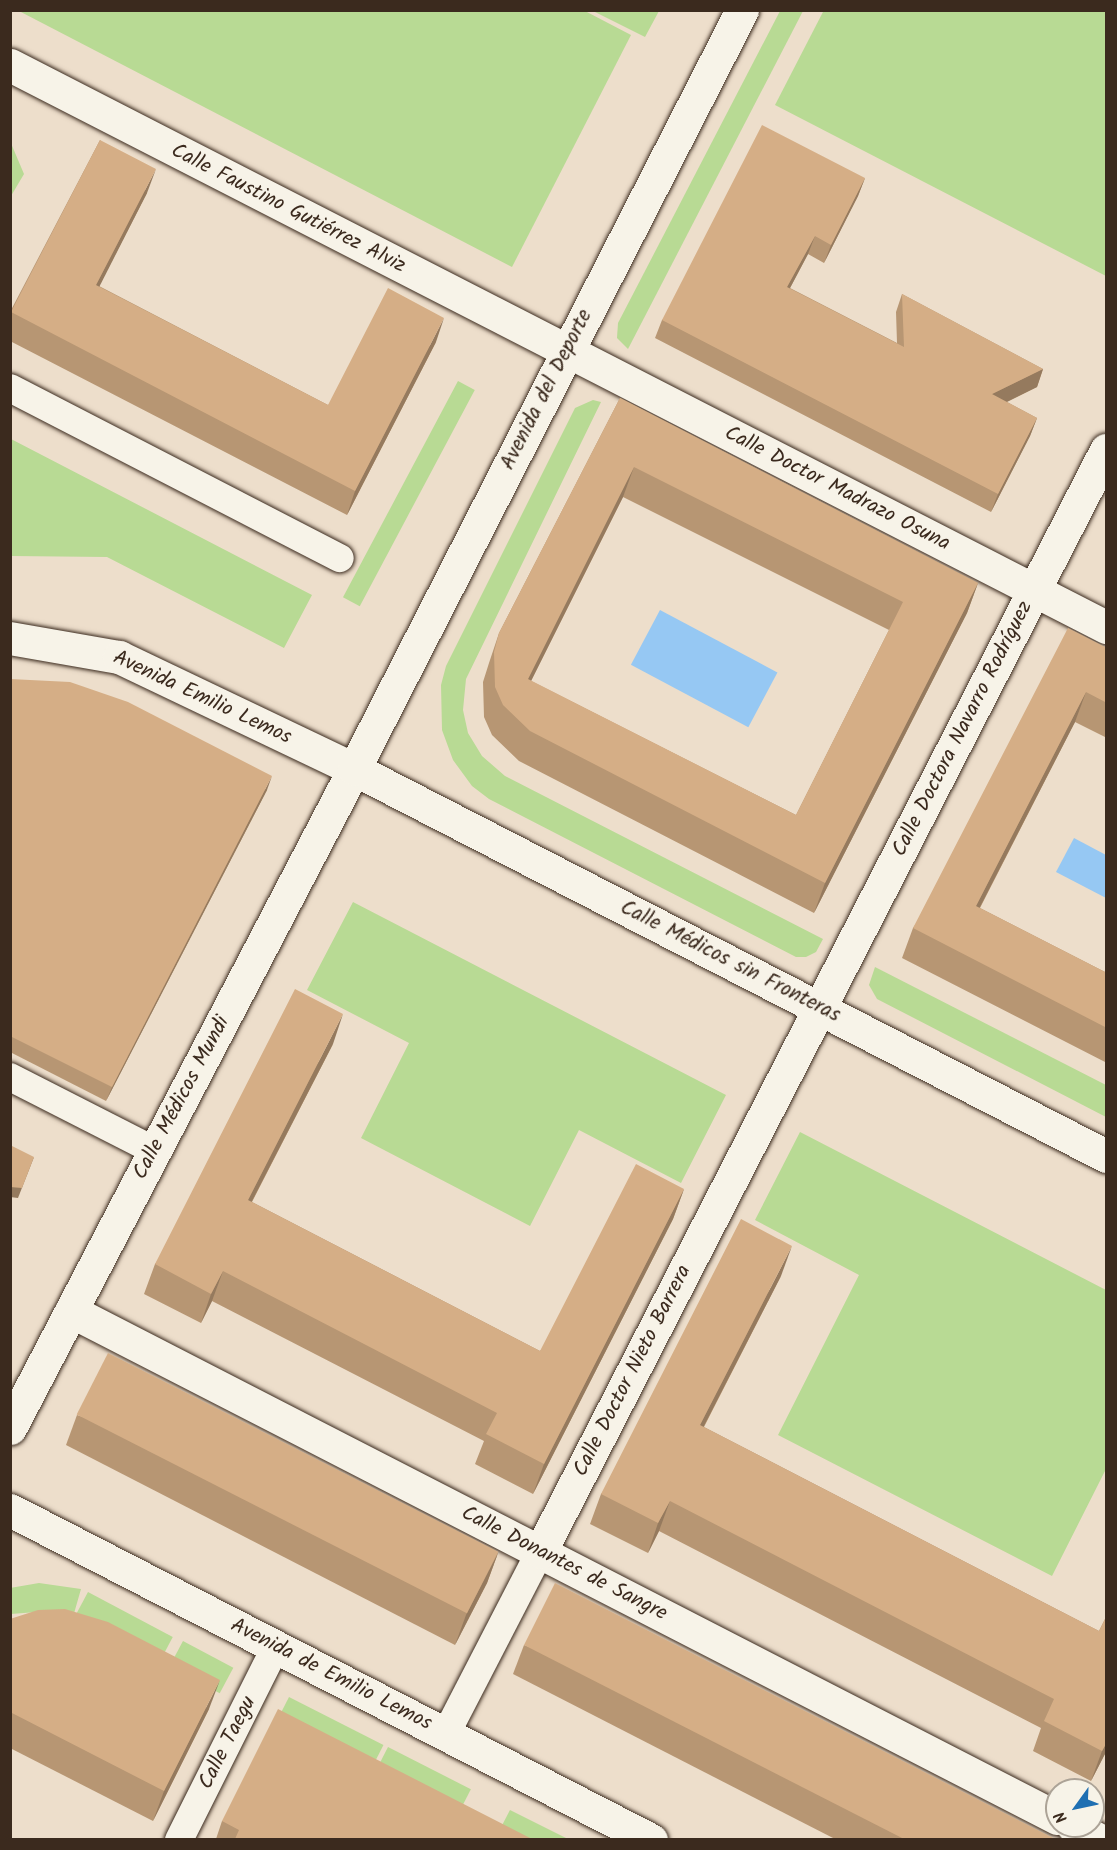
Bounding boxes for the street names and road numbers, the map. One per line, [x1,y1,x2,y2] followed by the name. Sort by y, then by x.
[166,139,410,279] street label: Calle Faustino Gutiérrez Alviz
[496,306,598,474] street label: Avenida del Deporte
[720,421,954,557] street label: Calle Doctor Madrazo Osuna
[887,597,1039,861] street label: Calle Doctora Navarro Rodríguez
[109,646,295,750] street label: Avenida Emilio Lemos
[616,895,844,1029] street label: Calle Médicos sin Fronteras
[128,1012,236,1184] street label: Calle Médicos Mundi
[569,1261,697,1481] street label: Calle Doctor Nieto Barrera
[457,1501,671,1627] street label: Calle Donantes de Sangre
[226,1613,436,1737] street label: Avenida de Emilio Lemos
[194,1692,262,1794] street label: Calle Taegu

